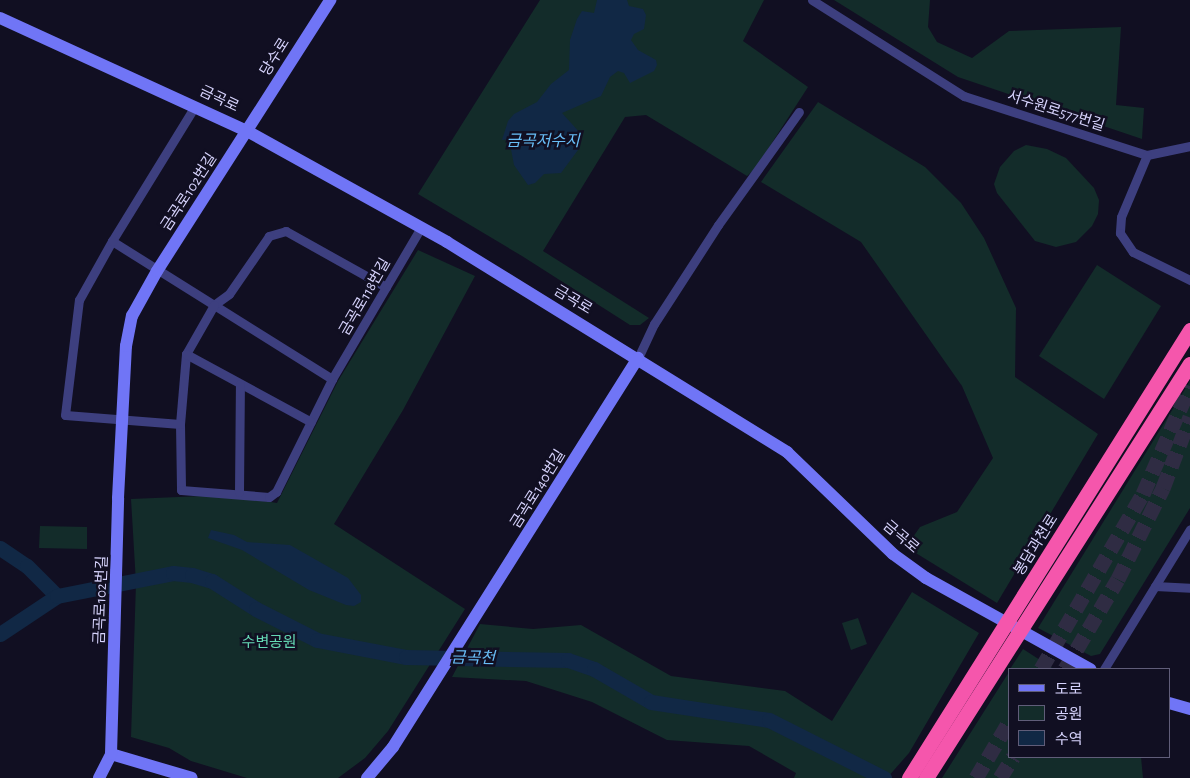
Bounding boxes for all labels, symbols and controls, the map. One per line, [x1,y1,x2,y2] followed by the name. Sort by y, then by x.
[256,35,294,79] street label: 당수로
[196,82,242,116] street label: 금곡로
[1005,87,1107,135] street label: 서수원로577번길
[506,131,580,151] water label: 금곡저수지
[157,150,221,234] street label: 금곡로102번길
[336,255,394,339] street label: 금곡로118번길
[551,282,595,318] street label: 금곡로
[507,446,569,532] street label: 금곡로140번길
[1010,511,1062,579] street label: 봉담과천로
[879,517,923,557] street label: 금곡로
[90,555,112,645] street label: 금곡로102번길
[241,634,297,652] park label: 수변공원
[451,648,495,668] water label: 금곡천
[1008,668,1170,758] legend
[1055,682,1083,697] text: 도로
[1055,707,1083,722] text: 공원
[1055,732,1083,747] text: 수역

